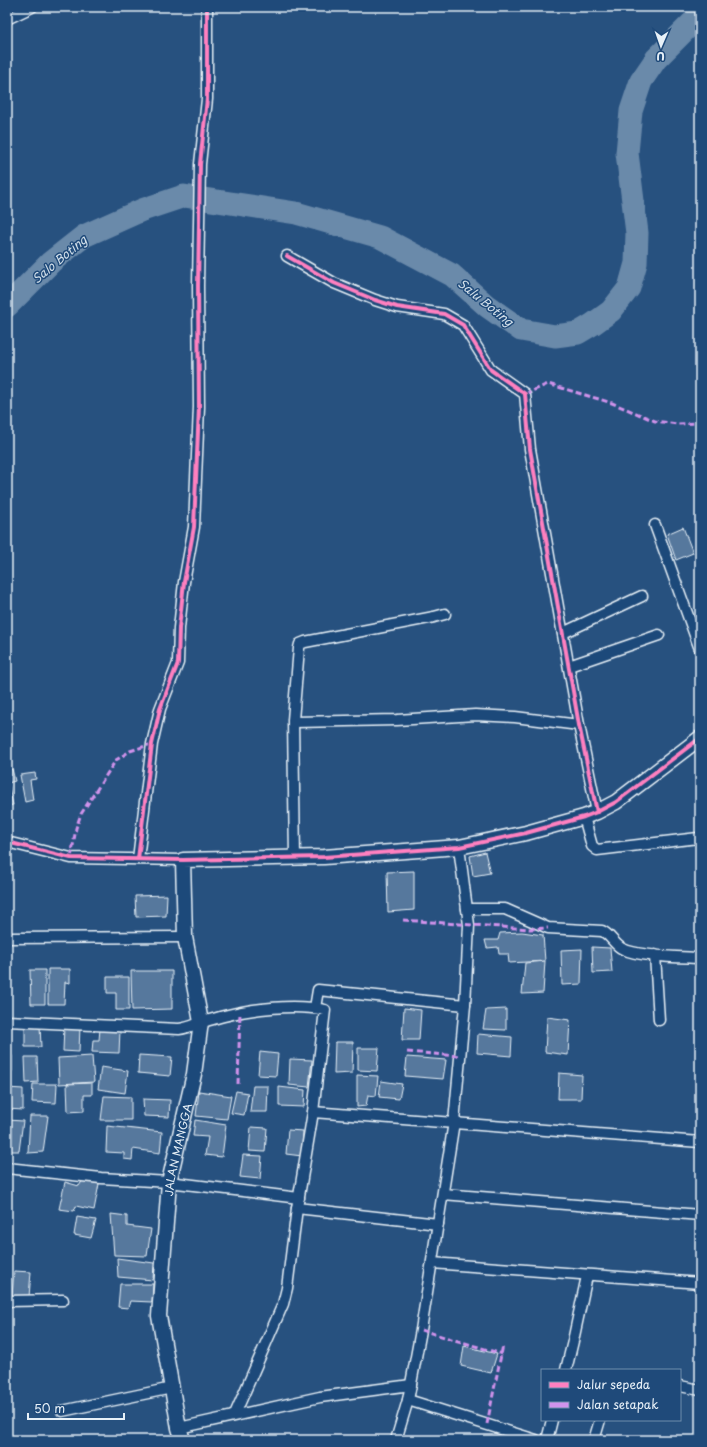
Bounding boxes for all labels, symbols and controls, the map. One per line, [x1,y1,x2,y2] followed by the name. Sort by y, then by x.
[641,26,681,66] north arrow
[656,48,665,65] text: U
[28,230,91,287] water label: Salo Boting
[454,274,518,331] water label: Salu Boting
[159,1101,196,1197] street label: JALAN MANGGA
[541,1369,681,1421] legend
[577,1375,651,1393] text: Jalur sepeda
[28,1395,124,1421] scale bar
[577,1395,659,1413] text: Jalan setapak
[34,1399,65,1417] text: 50 m

